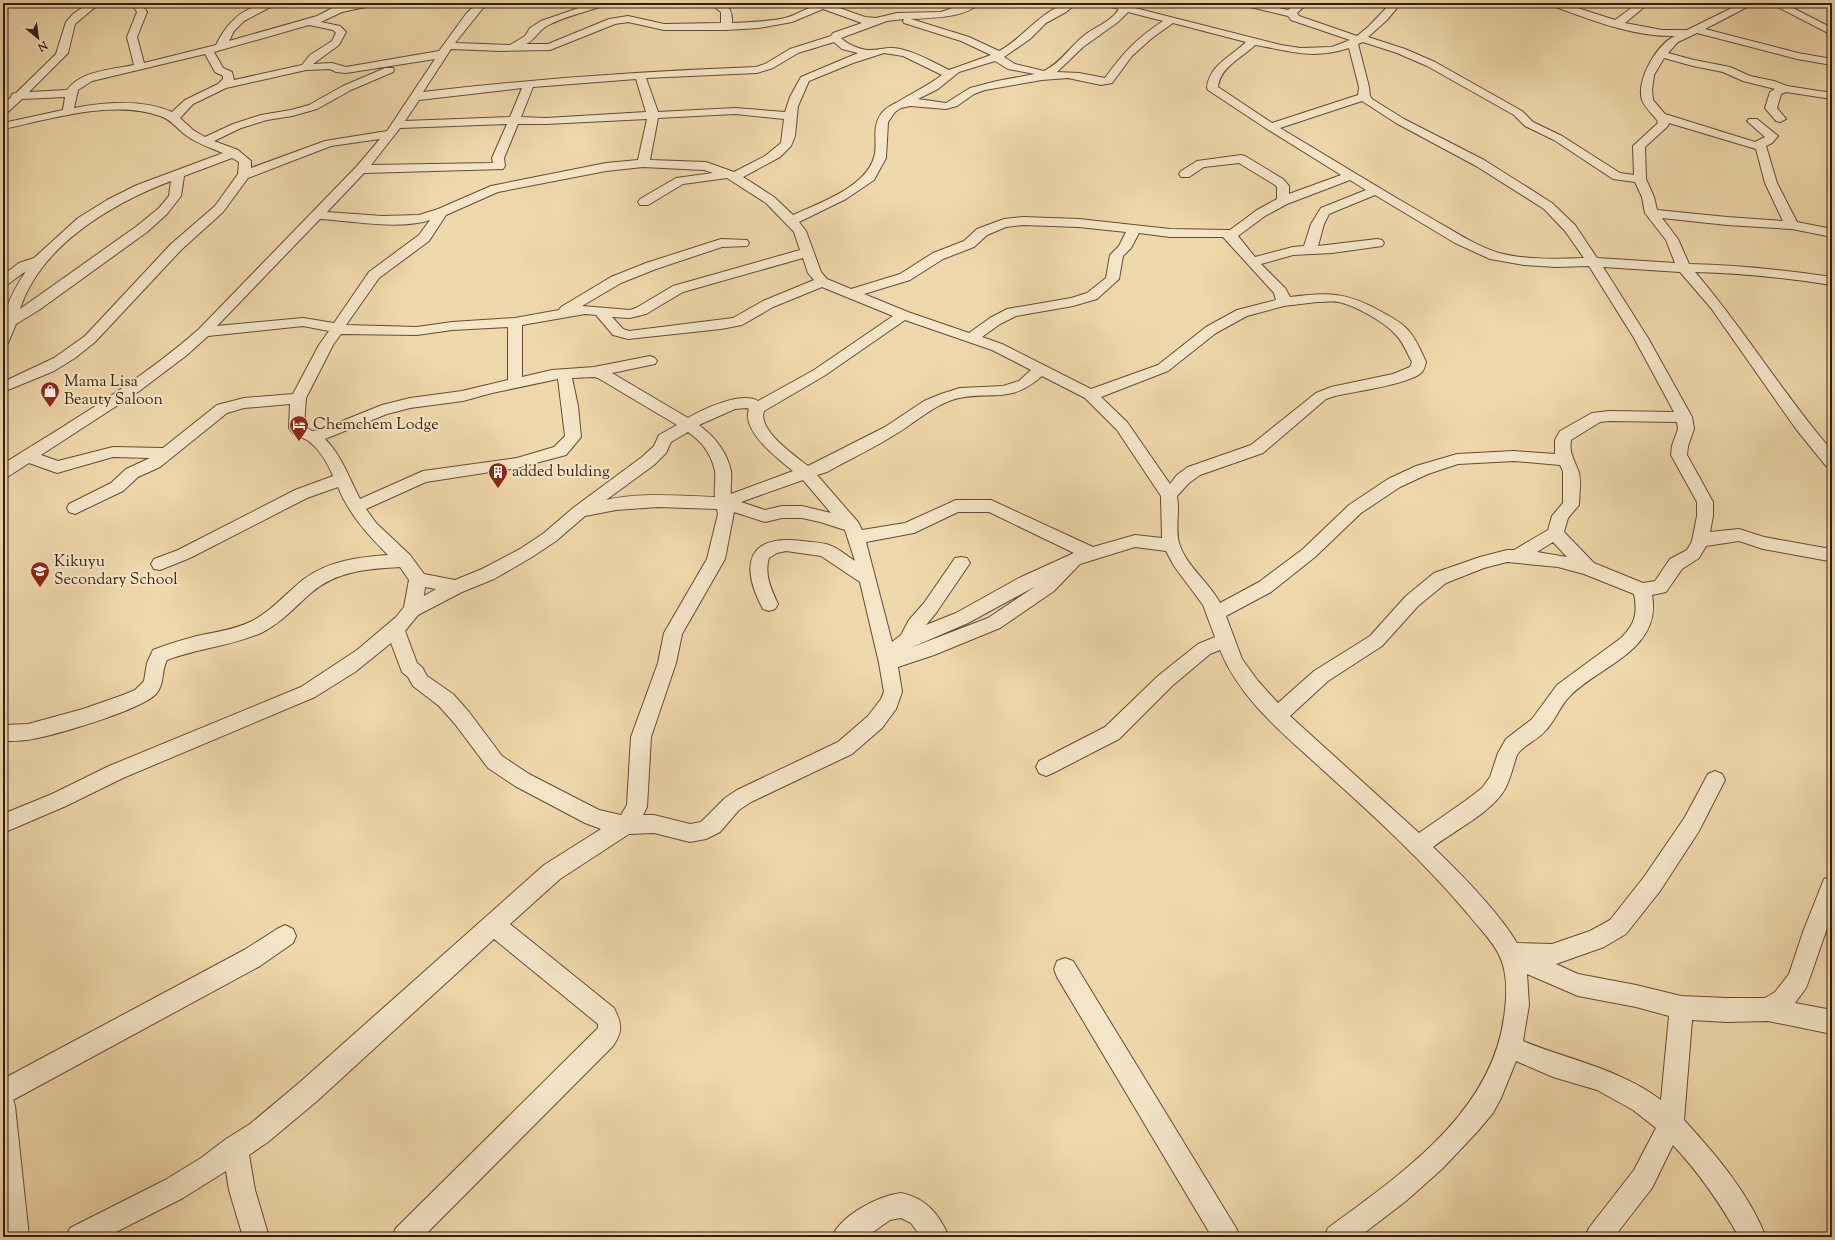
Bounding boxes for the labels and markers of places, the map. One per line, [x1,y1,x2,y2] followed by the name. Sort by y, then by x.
[64,371,163,412] place label: Mama Lisa Beauty Saloon
[39,380,61,408] shop icon: Mama Lisa Beauty Saloon
[288,414,310,442] hotel icon: Chemchem Lodge
[313,414,439,437] place label: Chemchem Lodge
[487,461,509,489] building icon: added bulding
[512,461,610,484] place label: added bulding
[54,551,178,592] place label: Kikuyu Secondary School
[29,560,51,588] school or university icon: Kikuyu Secondary School

